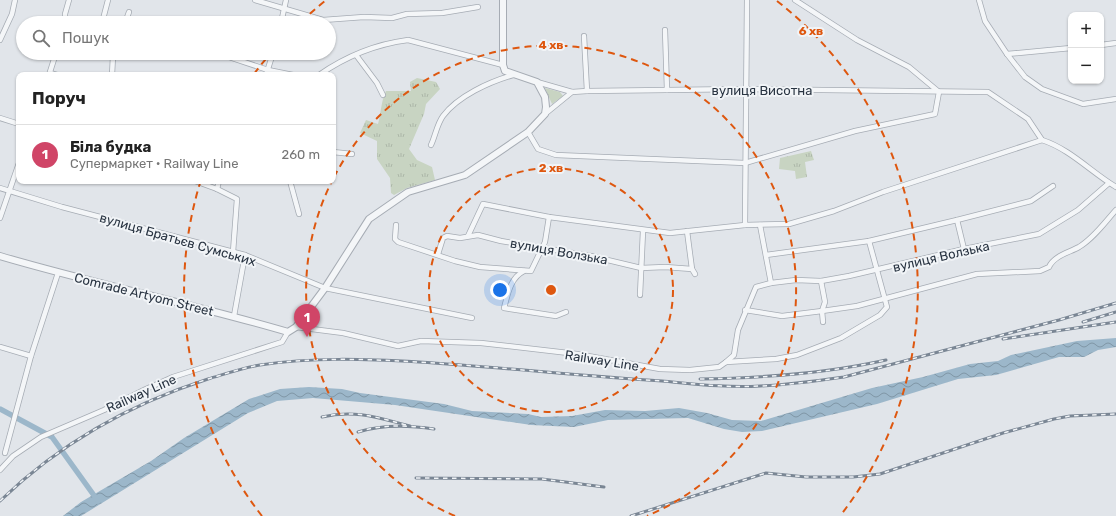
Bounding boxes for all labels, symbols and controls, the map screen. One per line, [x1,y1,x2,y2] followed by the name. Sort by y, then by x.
[1068,12,1104,84] map controls
[1068,12,1104,48] button: +
[16,16,336,60] search box
[799,24,823,38] text: 6 хв
[30,27,52,49] icon: search
[62,29,109,47] text: Пошук
[538,38,564,52] text: 4 хв
[1068,48,1104,84] button: −
[712,83,812,98] street label: вулиця Висотна
[32,88,86,108] text: Поруч
[70,138,151,156] text: Біла будка
[42,147,48,162] text: 1
[282,147,320,162] text: 260 m
[70,156,238,171] text: Супермаркет · Railway Line
[539,161,563,175] text: 2 хв
[98,210,258,269] street label: вулиця Братьєв Сумських
[509,236,609,267] street label: вулиця Волзька
[891,238,991,275] street label: вулиця Волзька
[73,270,215,319] street label: Comrade Artyom Street
[490,280,510,300] your location
[544,283,558,297] centre of rings
[294,304,320,337] pin: 1
[564,347,640,374] street label: Railway Line
[104,371,178,416] street label: Railway Line

